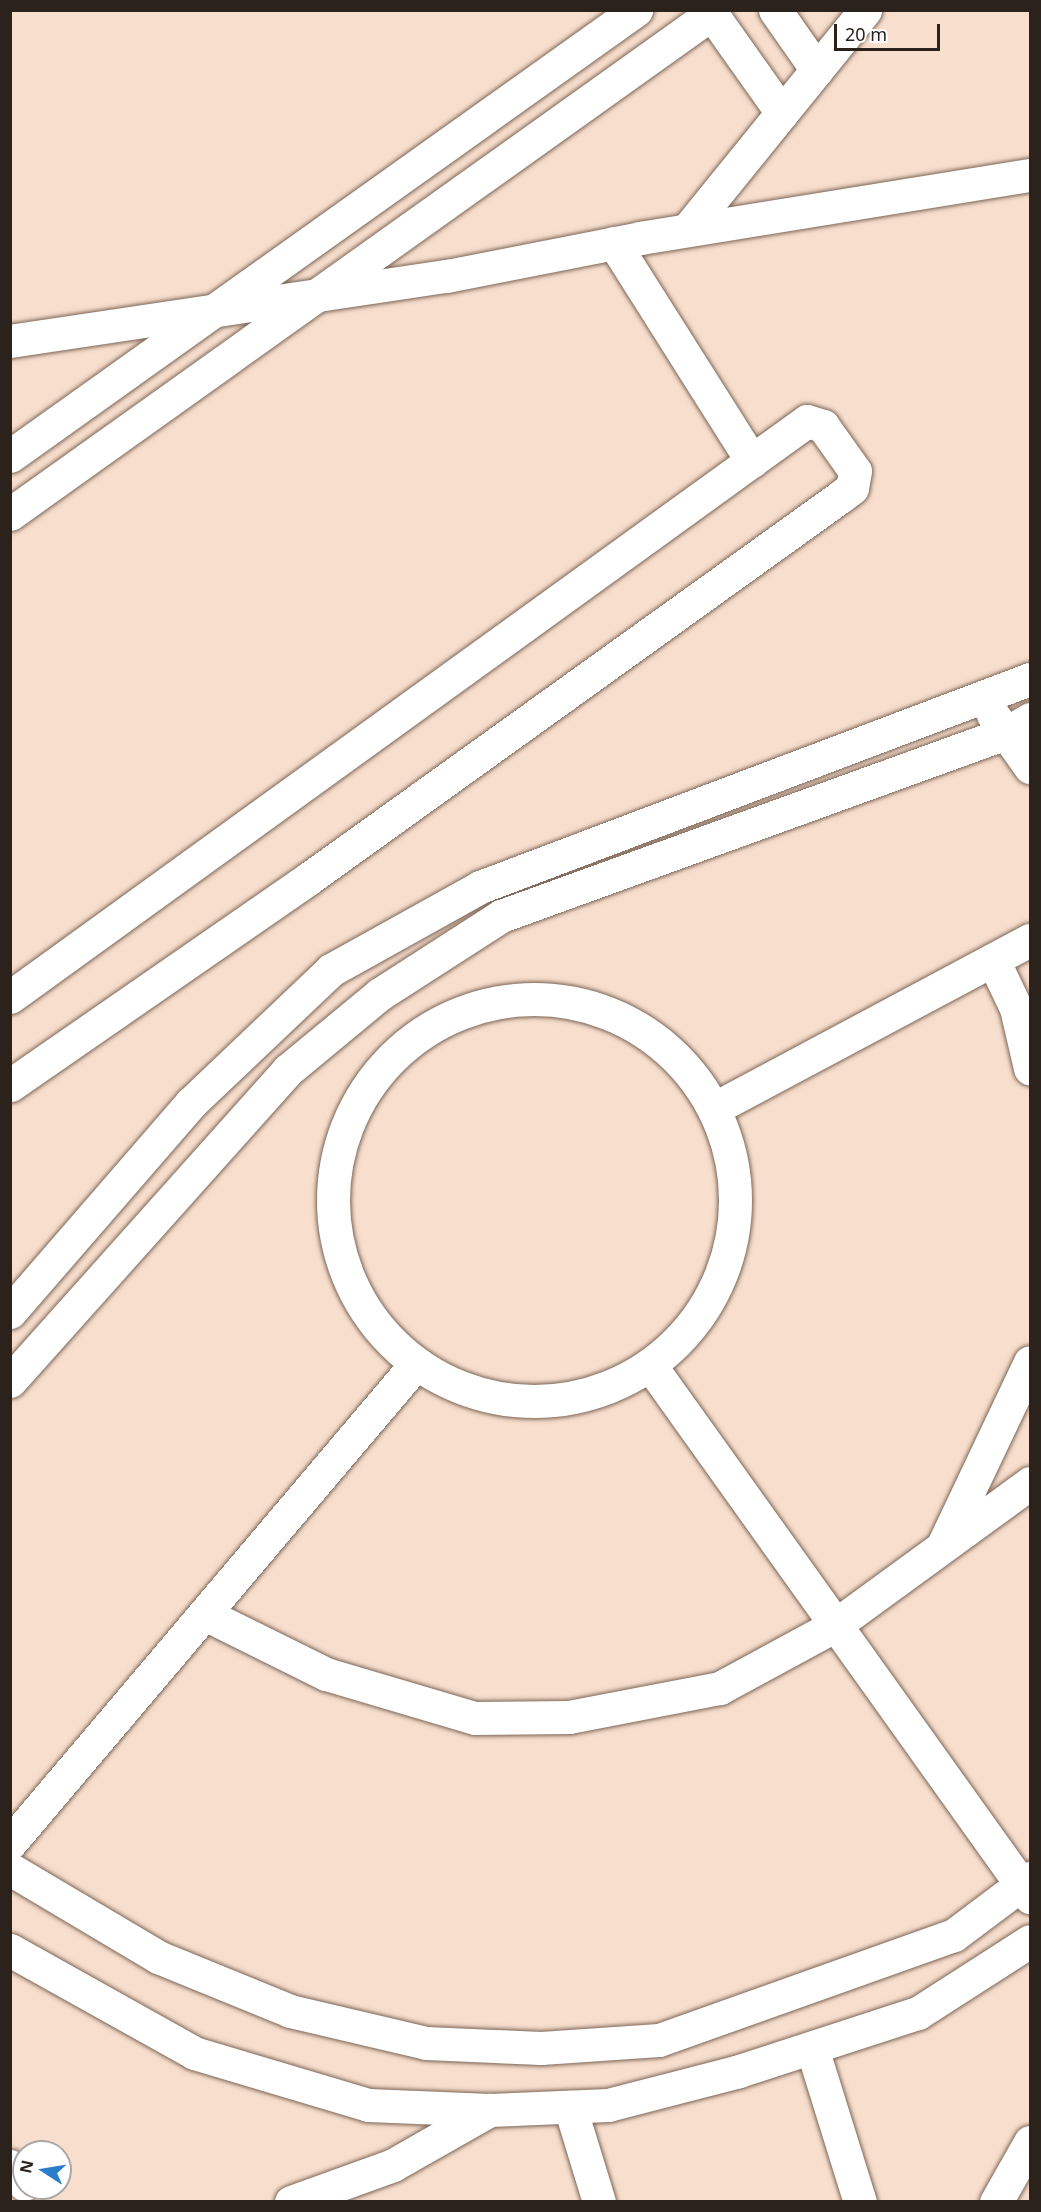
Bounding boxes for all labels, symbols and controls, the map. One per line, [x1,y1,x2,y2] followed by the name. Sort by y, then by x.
[837,12,944,50] scale bar
[845,22,887,46] text: 20 m
[12,2140,72,2200] north arrow
[14,2158,38,2175] text: N

